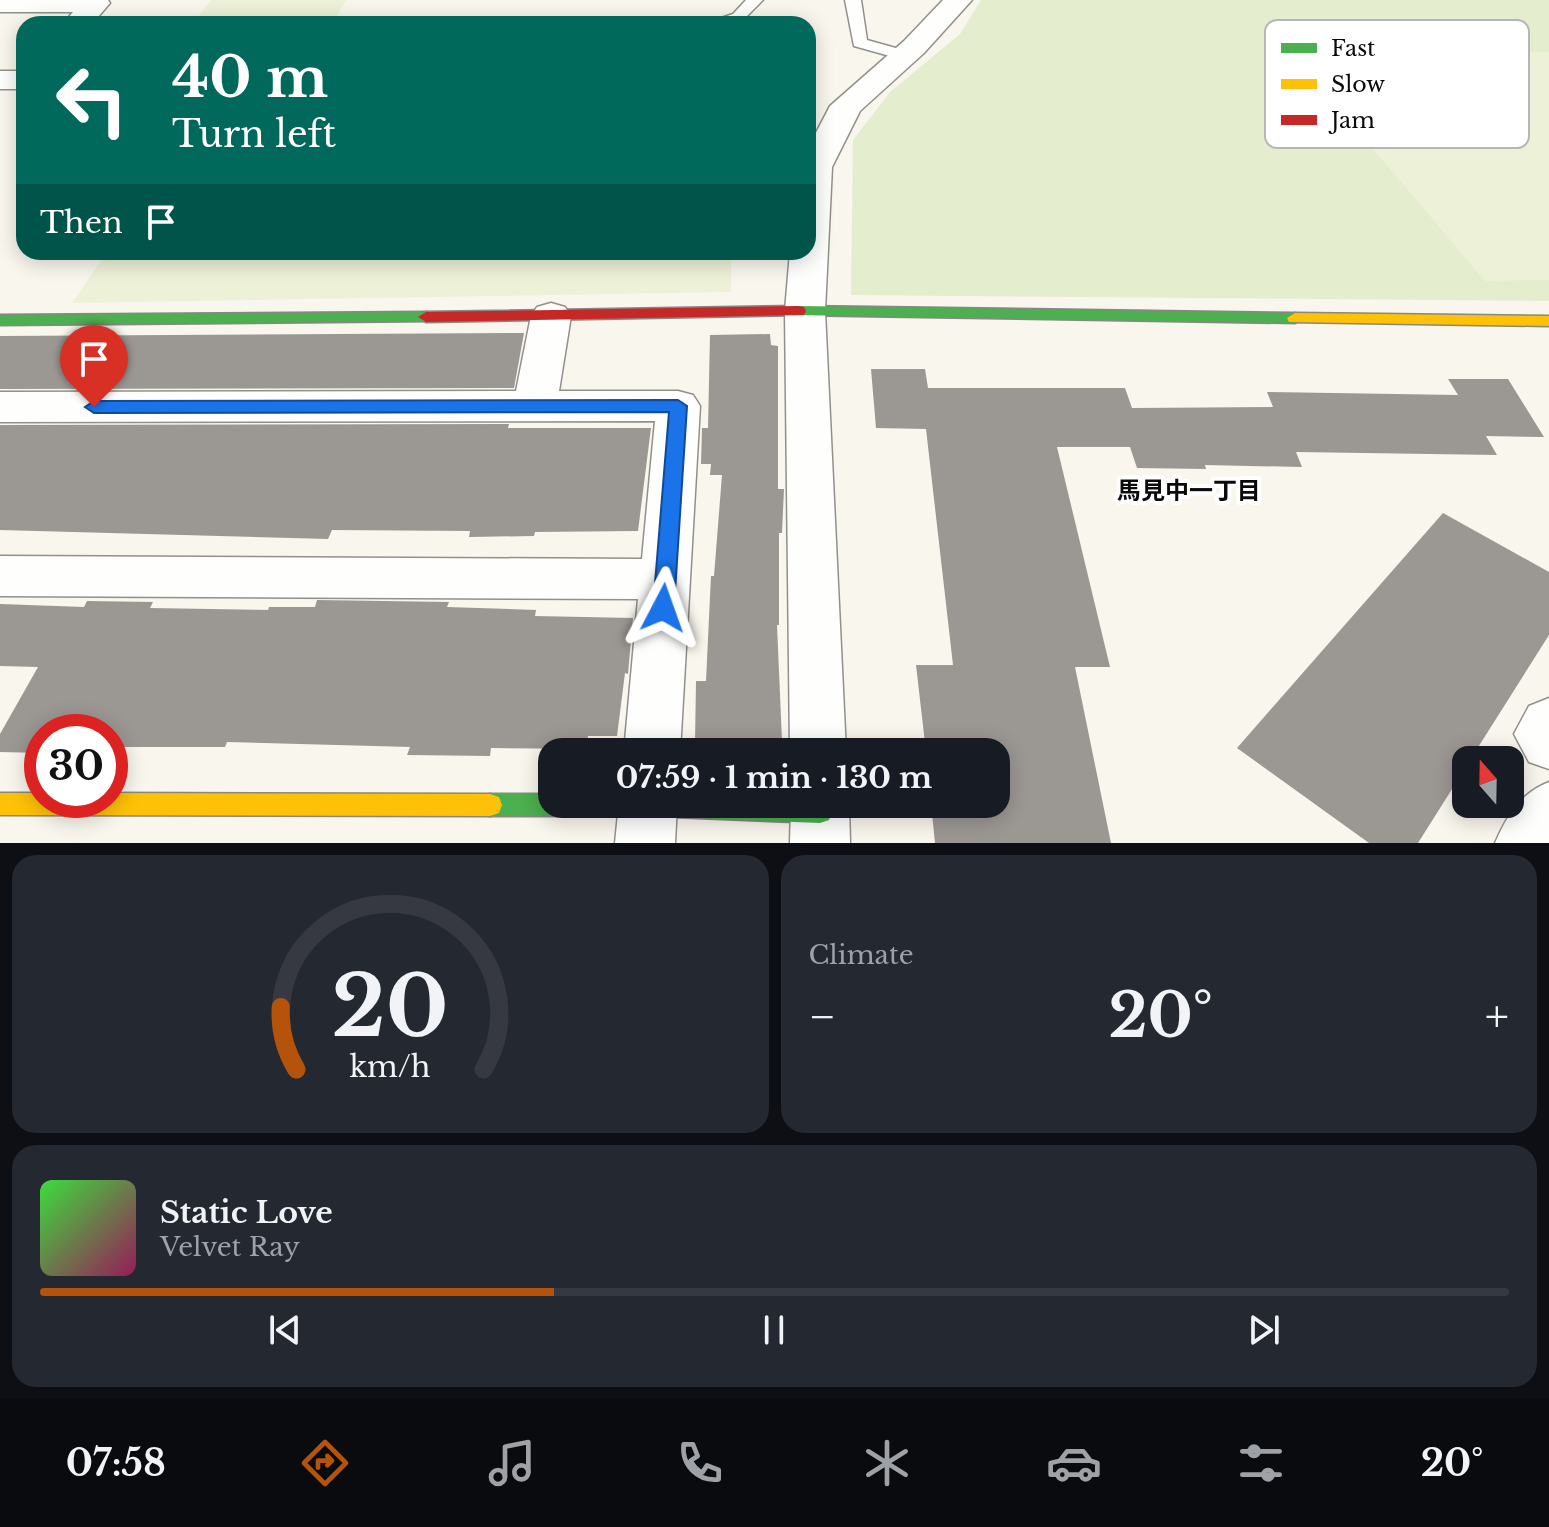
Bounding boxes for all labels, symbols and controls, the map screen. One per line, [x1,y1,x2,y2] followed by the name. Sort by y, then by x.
[1265,20,1529,148] legend
[1331,35,1376,62] text: Fast
[172,43,328,112] text: 40 m
[40,48,144,152] icon: left
[1331,71,1385,98] text: Slow
[1328,107,1375,134] text: Jam
[172,112,336,157] text: Turn left
[139,200,183,244] icon: arrive
[40,204,123,241] text: Then
[60,325,128,407] pin
[72,337,116,381] icon: arrive
[1117,476,1261,505] district label: 馬見中一丁目
[621,566,705,650] position arrow
[24,714,128,818] speed limit sign: 30
[1452,746,1524,818] north arrow
[1452,746,1524,818] map controls
[616,759,932,796] text: 07:59 · 1 min · 130 m
[809,939,914,971] text: Climate
[332,955,449,1058] text: 20
[1108,979,1213,1053] text: 20°
[809,989,836,1044] text: −
[1485,989,1509,1044] text: +
[350,1049,431,1085] text: km/h
[160,1194,333,1231] text: Static Love
[160,1231,300,1263] text: Velvet Ray
[263,1308,307,1352] icon: previous
[752,1308,796,1352] icon: pause
[1242,1308,1286,1352] icon: next
[297,1435,353,1491] icon: directions
[484,1435,540,1491] icon: music
[672,1435,728,1491] icon: phone
[859,1435,915,1491] icon: climate
[1046,1435,1102,1491] icon: car
[1233,1435,1289,1491] icon: filters
[66,1441,166,1486] text: 07:58
[1421,1441,1483,1486] text: 20°

